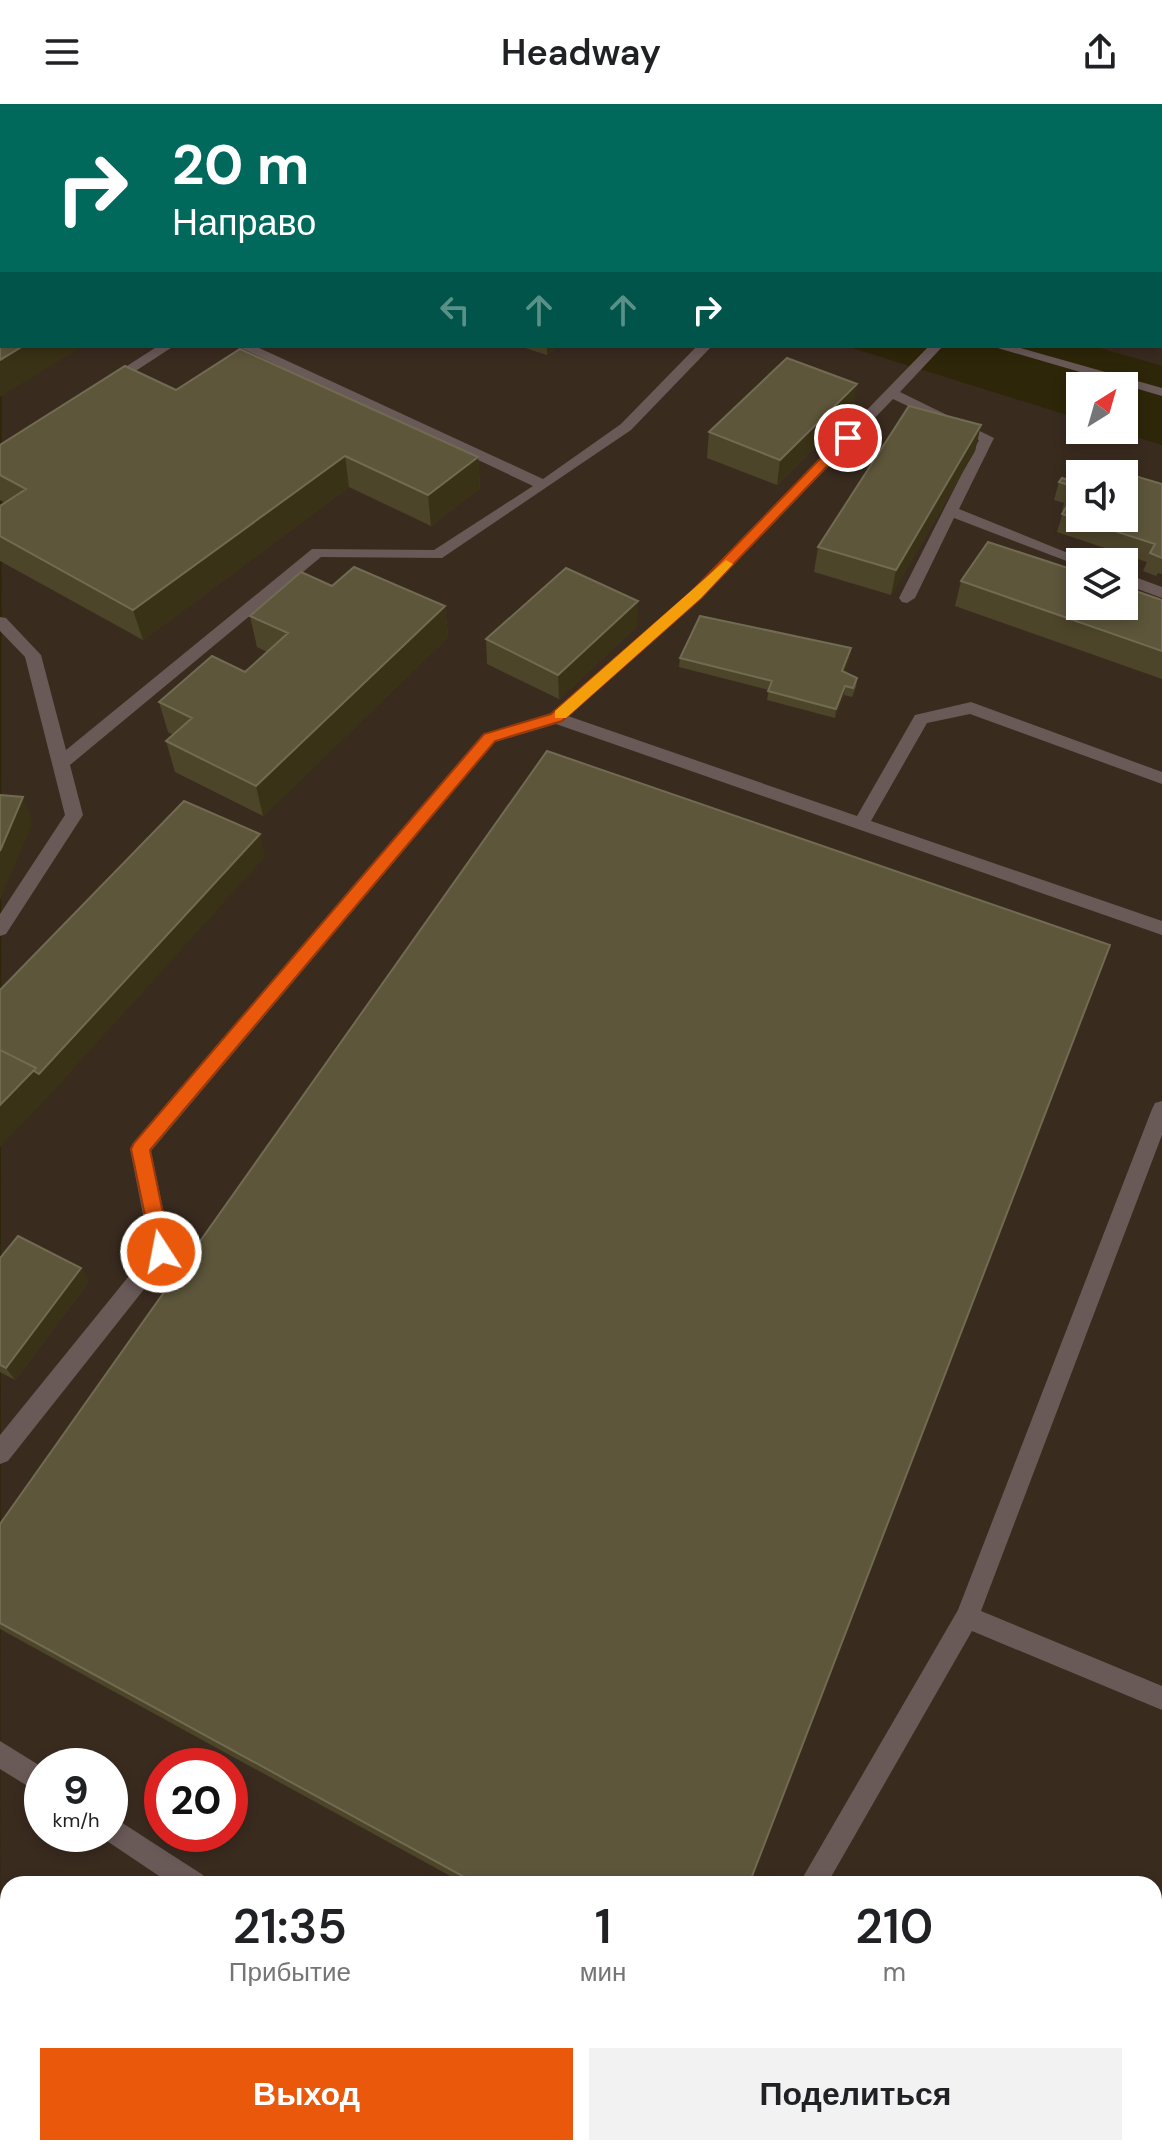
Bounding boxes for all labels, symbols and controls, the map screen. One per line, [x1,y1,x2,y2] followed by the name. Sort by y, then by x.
[501,29,661,76] text: Headway
[40,30,84,74] icon: menu
[1078,30,1122,74] icon: share
[172,128,309,201] text: 20 m
[40,136,144,240] icon: right
[172,199,316,246] text: Направо
[433,288,477,332] icon: left
[517,288,561,332] icon: ahead
[601,288,645,332] icon: ahead
[685,288,729,332] icon: right
[1066,372,1138,444] north arrow
[1066,372,1138,620] map controls
[814,404,882,472] pin
[826,416,870,460] icon: arrive
[1066,460,1138,532] button: sound
[1066,548,1138,620] button: layers
[119,1210,203,1294] position arrow
[144,1748,248,1852] speed limit sign: 20
[63,1764,89,1816] text: 9
[52,1807,100,1833] text: km/h
[233,1895,347,1958] text: 21:35
[595,1895,611,1958] text: 1
[855,1895,933,1958] text: 210
[229,1955,351,1989] text: Прибытие
[580,1955,626,1989] text: мин
[883,1955,906,1989] text: m
[40,2048,573,2140] button: Выход
[589,2048,1122,2140] button: Поделиться

